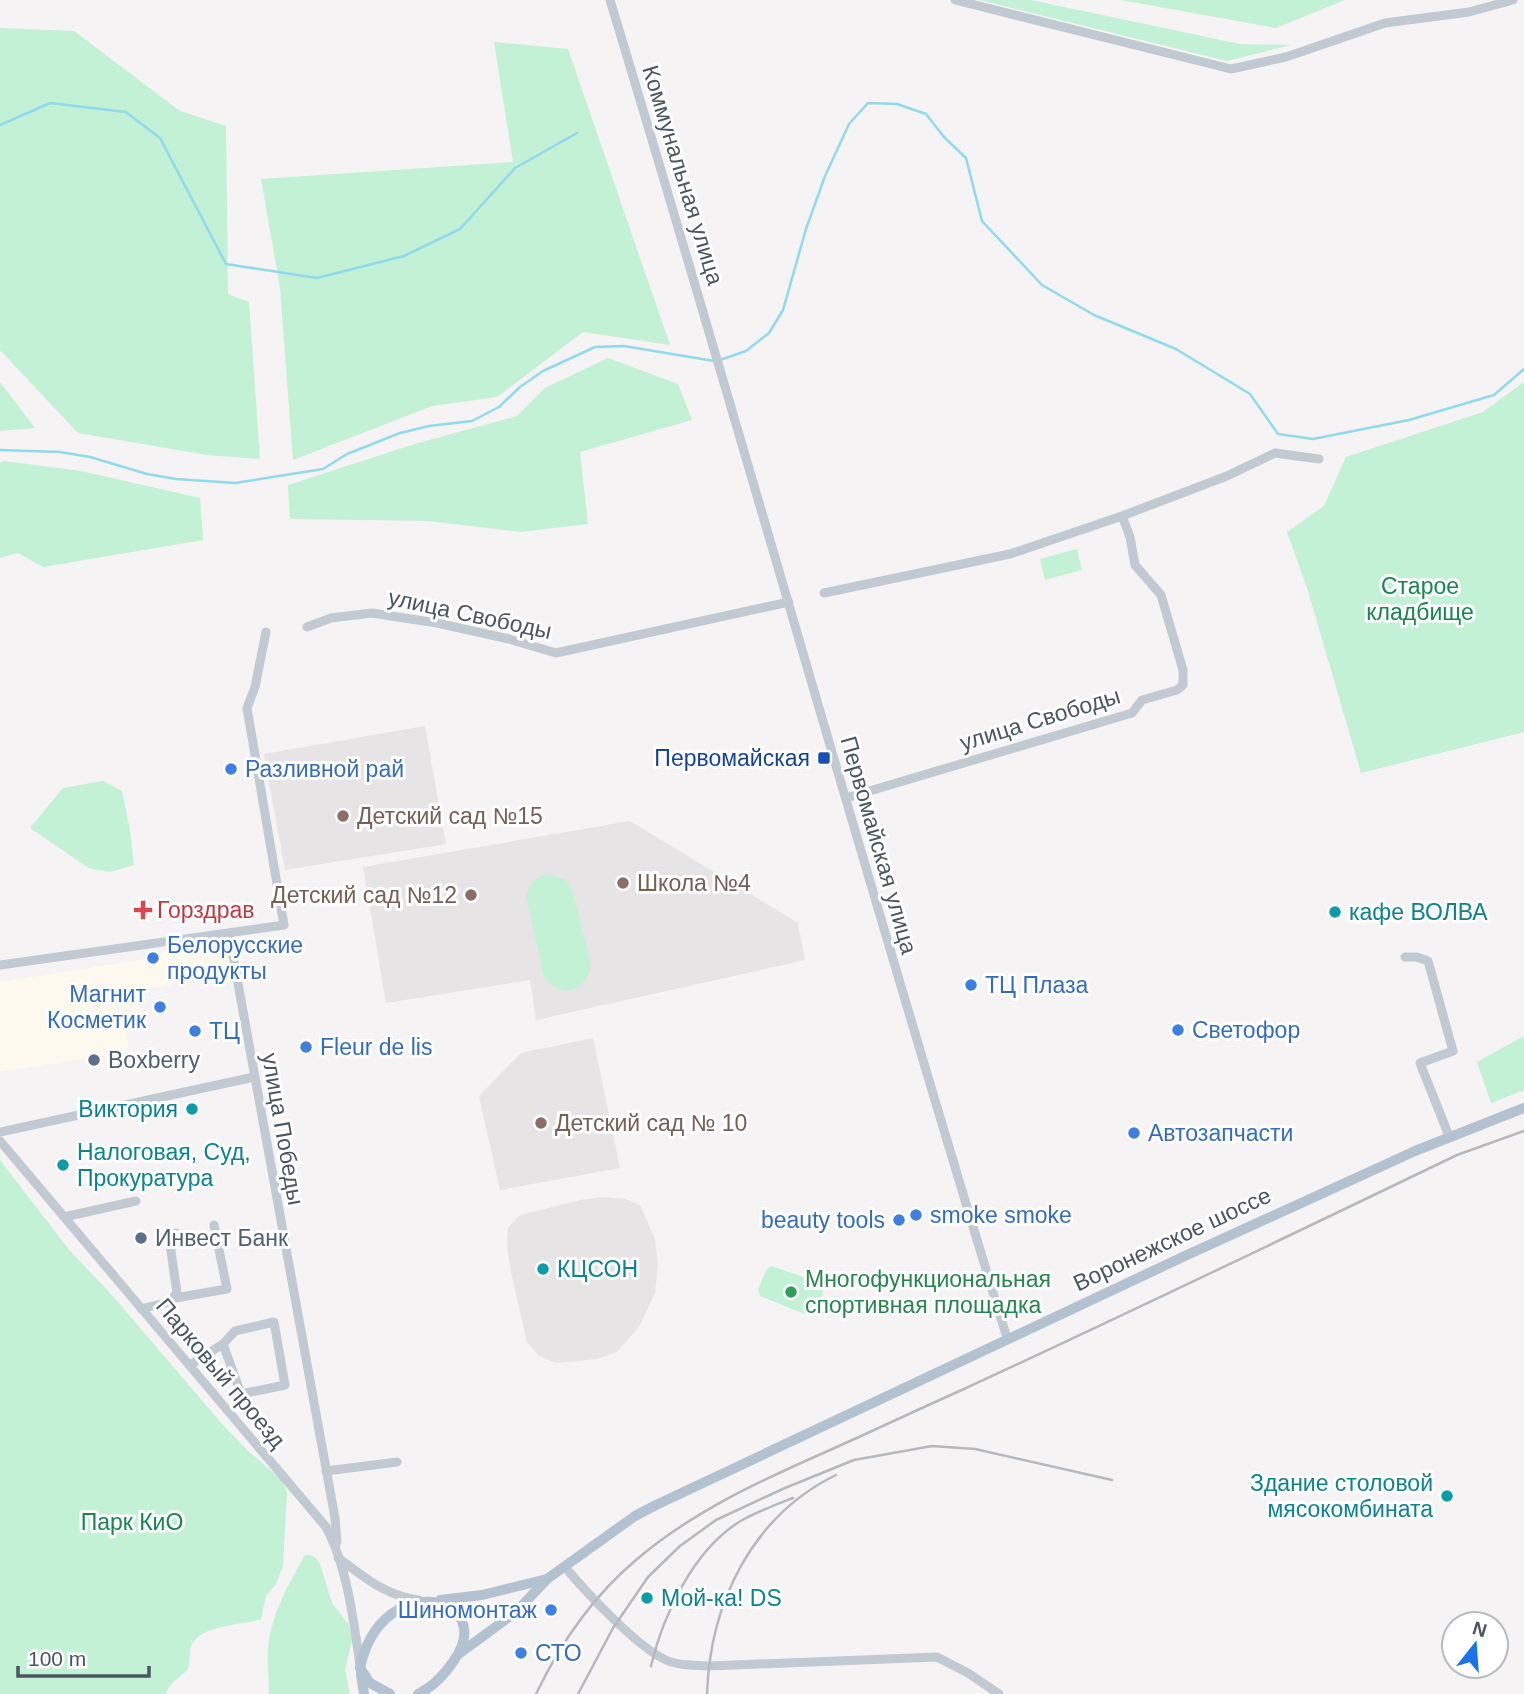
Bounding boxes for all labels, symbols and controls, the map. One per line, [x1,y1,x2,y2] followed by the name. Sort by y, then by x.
[637,62,729,288] street label: Коммунальная улица
[1366,573,1474,625] park label: Старое кладбище
[386,584,554,644] street label: улица Свободы
[957,682,1123,756] street label: улица Свободы
[835,733,923,957] street label: Первомайская улица
[654,745,810,771] place label: Первомайская
[816,750,832,766] marker: Первомайская
[245,756,404,782] place label: Разливной рай
[223,761,239,777] marker: Разливной рай
[357,803,543,829] place label: Детский сад №15
[335,808,351,824] marker: Детский сад №15
[637,870,751,896] place label: Школа №4
[615,875,631,891] marker: Школа №4
[271,882,457,908] place label: Детский сад №12
[463,887,479,903] marker: Детский сад №12
[157,897,255,923] place label: Горздрав
[1349,899,1488,925] place label: кафе ВОЛВА
[135,902,151,918] marker: Горздрав
[1327,904,1343,920] marker: кафе ВОЛВА
[167,932,303,984] place label: Белорусские продукты
[145,950,161,966] marker: Белорусские продукты
[985,972,1088,998] place label: ТЦ Плаза
[963,977,979,993] marker: ТЦ Плаза
[47,981,147,1033] place label: Магнит Косметик
[152,999,168,1015] marker: Магнит Косметик
[1192,1017,1300,1043] place label: Светофор
[209,1018,240,1044] place label: ТЦ
[1170,1022,1186,1038] marker: Светофор
[187,1023,203,1039] marker: ТЦ
[320,1034,432,1060] place label: Fleur de lis
[298,1039,314,1055] marker: Fleur de lis
[108,1047,201,1073] place label: Boxberry
[257,1051,309,1207] street label: улица Победы
[86,1052,102,1068] marker: Boxberry
[78,1096,178,1122] place label: Виктория
[184,1101,200,1117] marker: Виктория
[555,1110,747,1136] place label: Детский сад № 10
[533,1115,549,1131] marker: Детский сад № 10
[1148,1120,1293,1146] place label: Автозапчасти
[1126,1125,1142,1141] marker: Автозапчасти
[77,1139,251,1191] place label: Налоговая, Суд, Прокуратура
[55,1157,71,1173] marker: Налоговая, Суд, Прокуратура
[1069,1182,1275,1296] street label: Воронежское шоссе
[930,1202,1072,1228] place label: smoke smoke
[761,1207,885,1233] place label: beauty tools
[908,1207,924,1223] marker: smoke smoke
[891,1212,907,1228] marker: beauty tools
[155,1225,289,1251] place label: Инвест Банк
[133,1230,149,1246] marker: Инвест Банк
[557,1256,638,1282] place label: КЦСОН
[535,1261,551,1277] marker: КЦСОН
[805,1266,1051,1318] place label: Многофункциональная спортивная площадка
[783,1284,799,1300] marker: Многофункциональная спортивная площадка
[151,1293,291,1453] street label: Парковый проезд
[1250,1470,1433,1522] place label: Здание столовой мясокомбината
[1439,1488,1455,1504] marker: Здание столовой мясокомбината
[81,1509,183,1535] park label: Парк КиО
[661,1585,782,1611] place label: Мой-ка! DS
[639,1590,655,1606] marker: Мой-ка! DS
[398,1597,538,1623] place label: Шиномонтаж
[543,1602,559,1618] marker: Шиномонтаж
[1440,1610,1510,1680] north arrow
[1470,1617,1489,1641] text: N
[18,1634,149,1678] scale bar
[535,1640,582,1666] place label: СТО
[513,1645,529,1661] marker: СТО
[28,1647,86,1670] text: 100 m

